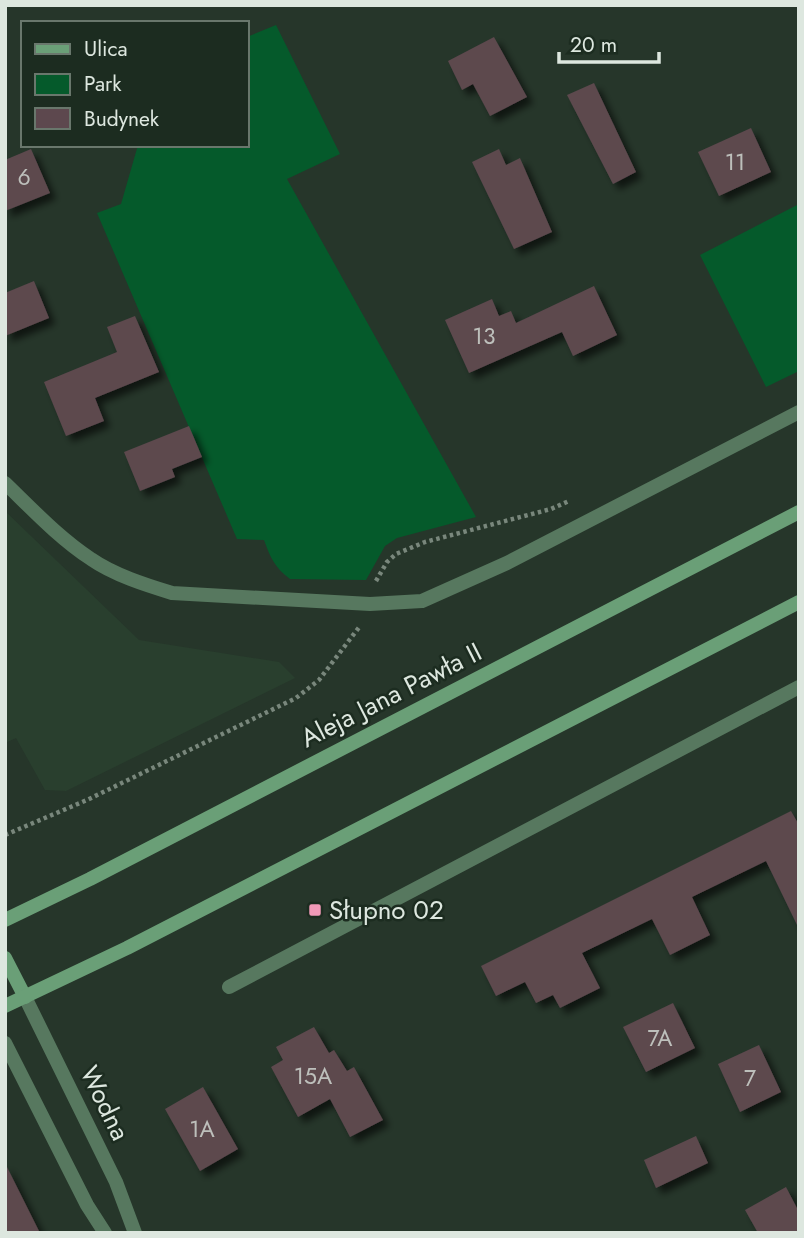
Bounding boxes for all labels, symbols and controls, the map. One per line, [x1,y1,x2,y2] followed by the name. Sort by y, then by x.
[21,21,248,147] legend
[559,21,659,65] scale bar
[570,30,617,60] text: 20 m
[84,34,128,64] text: Ulica
[84,69,122,99] text: Park
[84,104,160,134] text: Budynek
[725,145,745,179] house number: 11
[17,160,31,194] house number: 6
[473,319,495,353] house number: 13
[294,633,488,757] street label: Aleja Jana Pawła II
[329,891,444,929] place label: Słupno 02
[307,902,323,918] marker: Słupno 02
[648,1021,673,1055] house number: 7A
[71,1059,139,1147] street label: Wodna
[294,1059,333,1093] house number: 15A
[744,1061,756,1095] house number: 7
[189,1112,216,1146] house number: 1A

